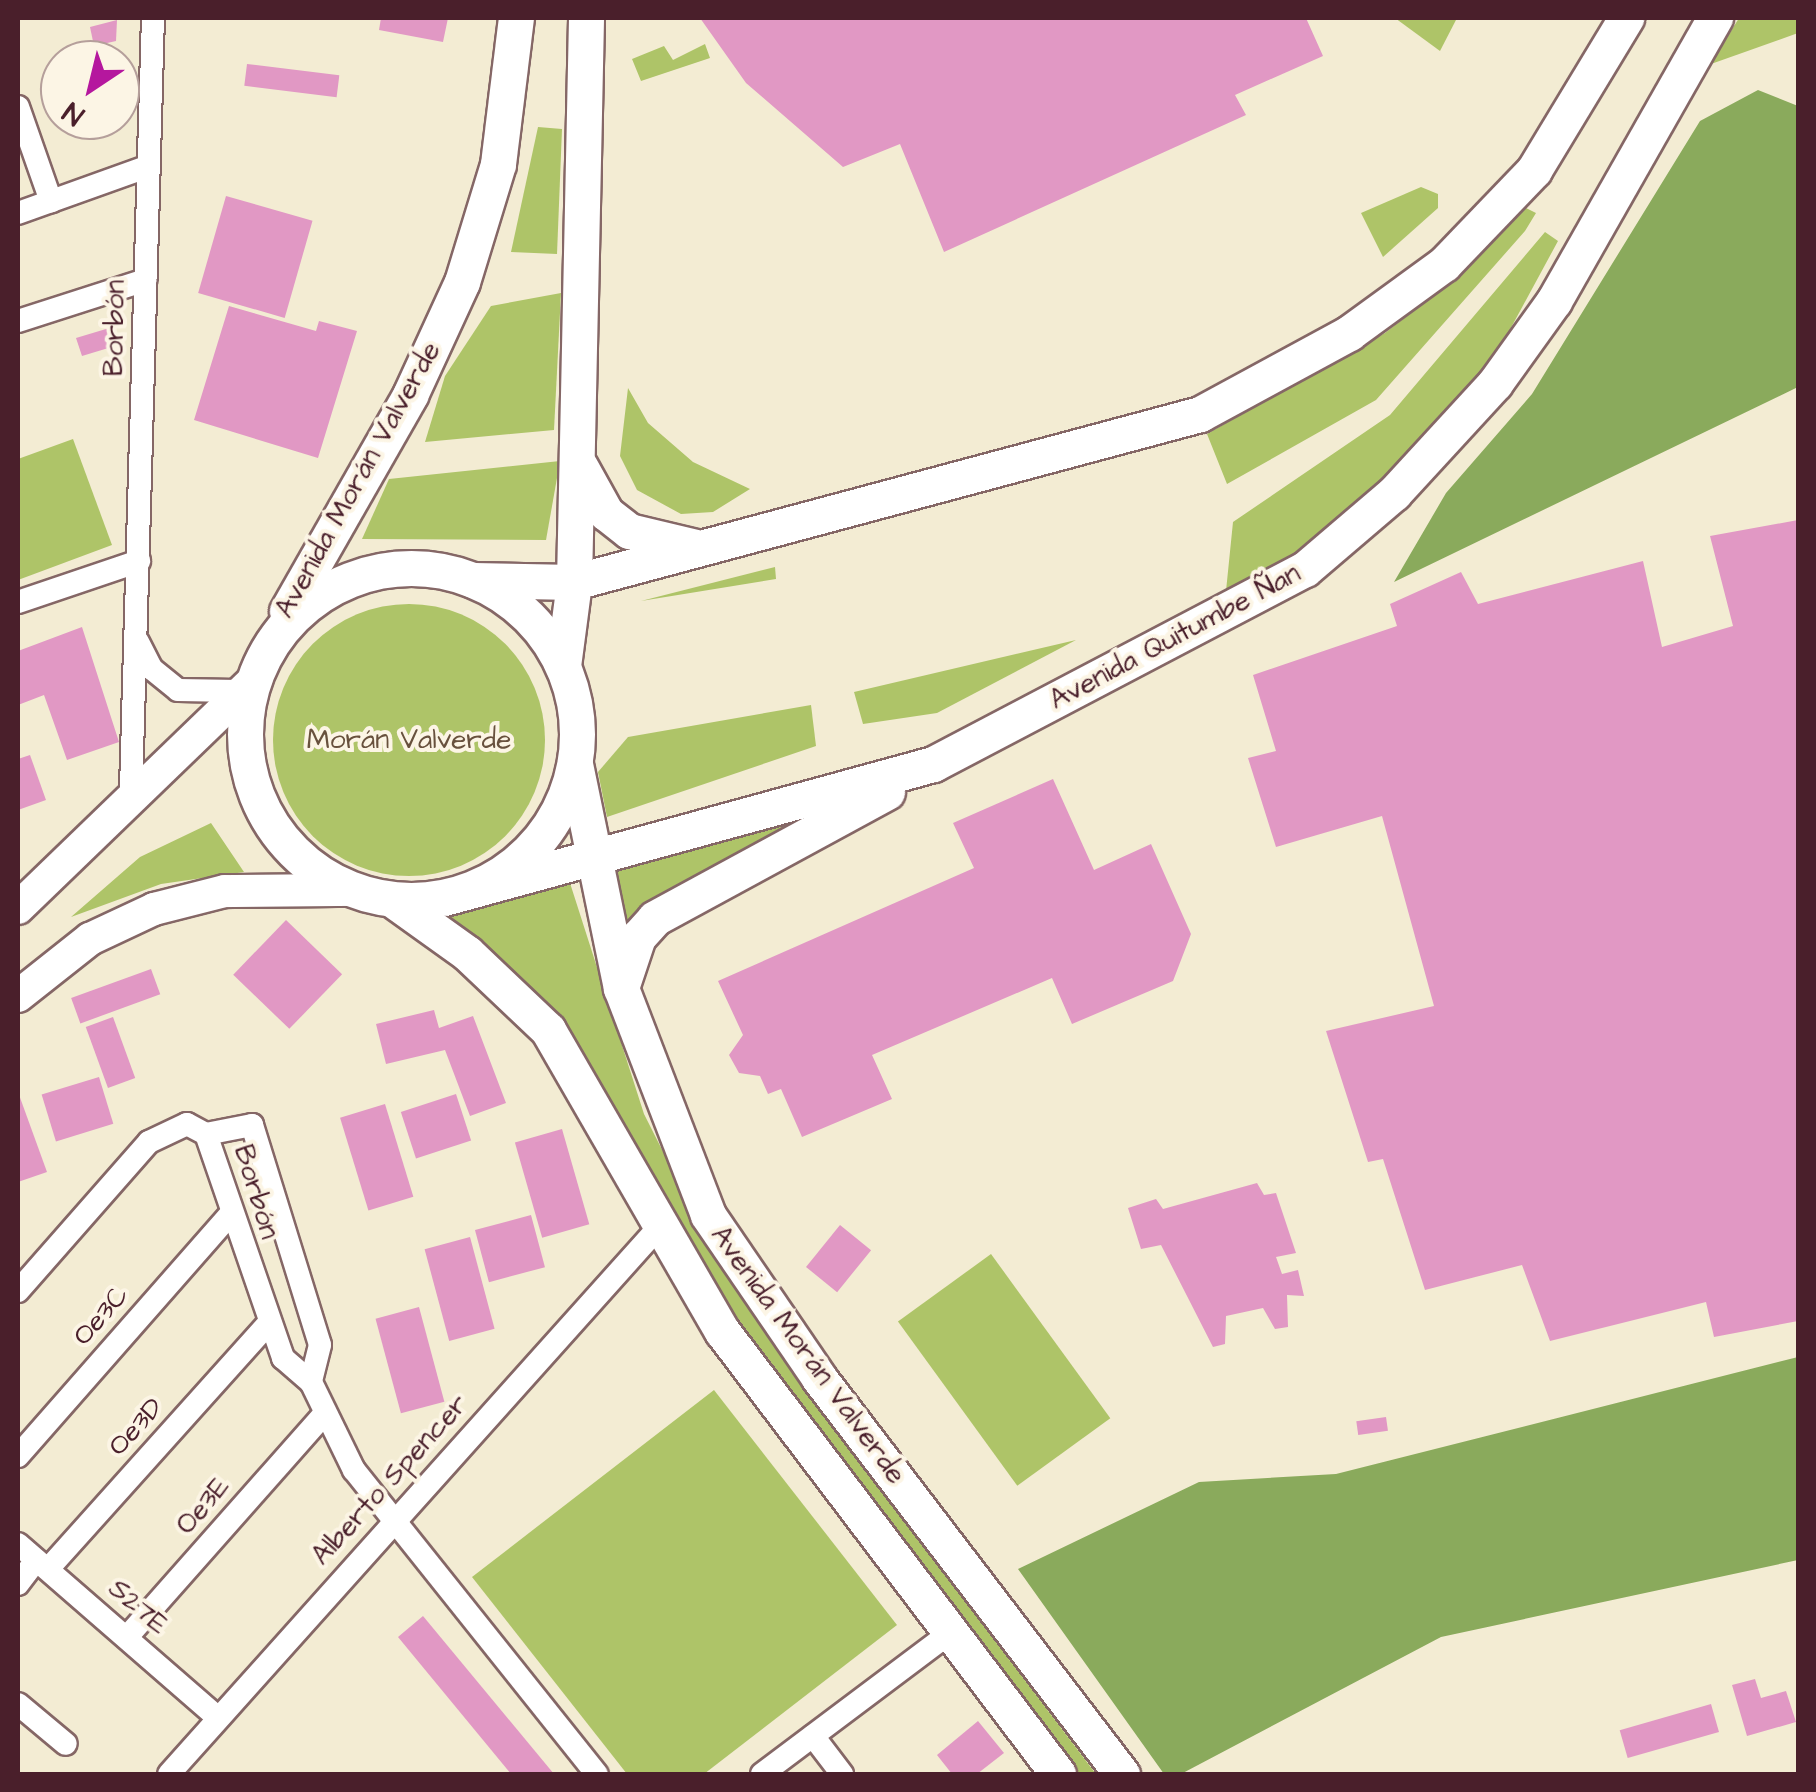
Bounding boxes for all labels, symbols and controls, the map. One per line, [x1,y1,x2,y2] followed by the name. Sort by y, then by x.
[40,40,140,140] north arrow
[55,92,92,134] text: N
[97,279,133,377] street label: Borbón
[268,336,448,624] street label: Avenida Morán Valverde
[1044,557,1306,717] street label: Avenida Quitumbe Ñan
[307,723,511,757] park label: Morán Valverde
[226,1141,286,1243] street label: Borbón
[703,1220,913,1490] street label: Avenida Morán Valverde
[66,1279,136,1353] street label: Oe3C
[305,1388,475,1572] street label: Alberto Spencer
[101,1391,171,1463] street label: Oe3D
[169,1471,237,1541] street label: Oe3E
[101,1572,175,1642] street label: S27E

